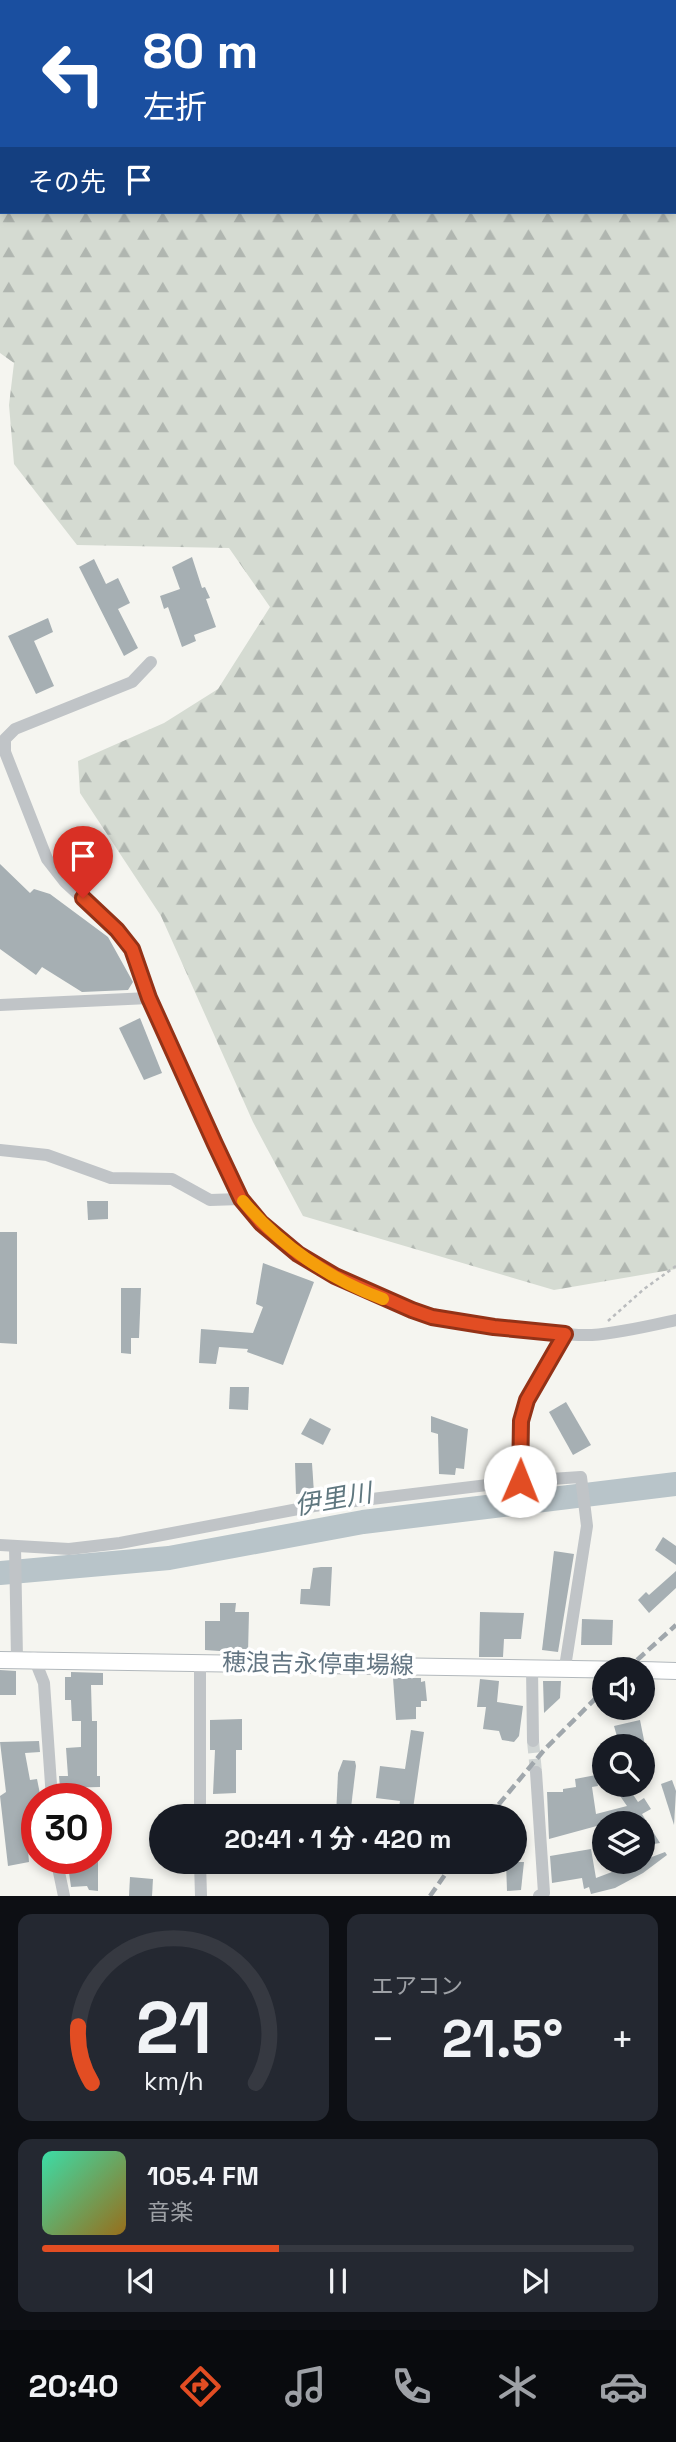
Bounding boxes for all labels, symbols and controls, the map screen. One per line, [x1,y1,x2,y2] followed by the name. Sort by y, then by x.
[143,20,258,82] text: 80 m
[28,28,119,119] icon: left
[143,87,207,127] text: 左折
[120,161,158,199] icon: arrive
[28,165,106,199] text: その先
[53,826,113,898] pin
[64,837,102,875] icon: arrive
[483,1444,557,1518] position arrow
[292,1475,377,1523] water label: 伊里川
[222,1646,414,1681] street label: 穂浪吉永停車場線
[592,1657,655,1874] map controls
[592,1657,655,1720] button: sound
[592,1734,655,1797] button: search
[21,1783,112,1874] speed limit sign: 30
[592,1811,655,1874] button: layers
[224,1822,452,1856] text: 20:41 · 1 分 · 420 m
[371,1971,463,2001] text: エアコン
[135,1982,212,2075] text: 21
[442,2006,563,2072] text: 21.5°
[371,2015,395,2063] text: −
[610,2015,634,2063] text: +
[144,2065,203,2097] text: km/h
[147,2159,259,2193] text: 105.4 FM
[147,2197,193,2227] text: 音楽
[122,2262,160,2300] icon: previous
[319,2262,357,2300] icon: pause
[516,2262,554,2300] icon: next
[176,2362,225,2411] icon: directions
[281,2362,330,2411] icon: music
[387,2362,436,2411] icon: phone
[493,2362,542,2411] icon: climate
[599,2362,648,2411] icon: car
[28,2366,119,2406] text: 20:40

